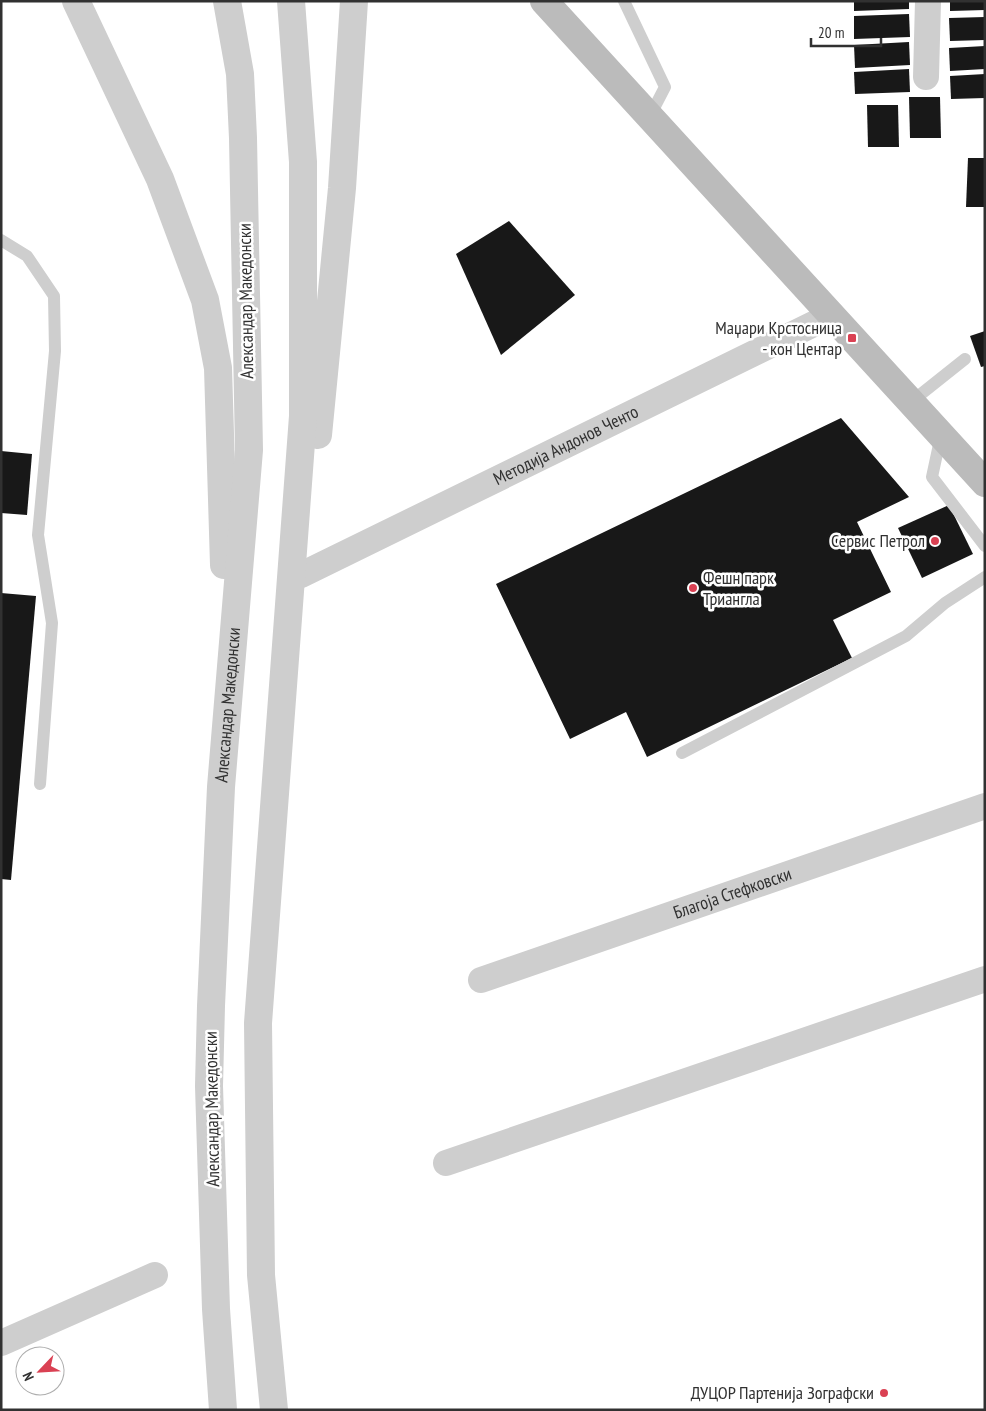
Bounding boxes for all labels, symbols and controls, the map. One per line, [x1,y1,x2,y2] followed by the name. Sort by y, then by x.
[811,15,881,47] scale bar
[818,23,844,42] text: 20 m
[233,223,258,379] street label: Александар Македонски
[715,316,842,360] place label: Маџари Крстосница - кон Центар
[846,332,858,344] marker: Маџари Крстосница - кон Центар
[489,400,642,490] street label: Методија Андонов Ченто
[831,529,925,552] place label: Сервис Петрол
[929,535,941,547] marker: Сервис Петрол
[703,566,774,610] place label: Фешн парк Триангла
[687,582,699,594] marker: Фешн парк Триангла
[209,626,245,783] street label: Александар Македонски
[670,862,794,924] street label: Благоја Стефковски
[199,1031,224,1187] street label: Александар Македонски
[15,1346,65,1396] north arrow
[18,1369,38,1384] text: N
[691,1381,874,1404] place label: ДУЦОР Партенија Зографски
[878,1387,890,1399] marker: ДУЦОР Партенија Зографски

